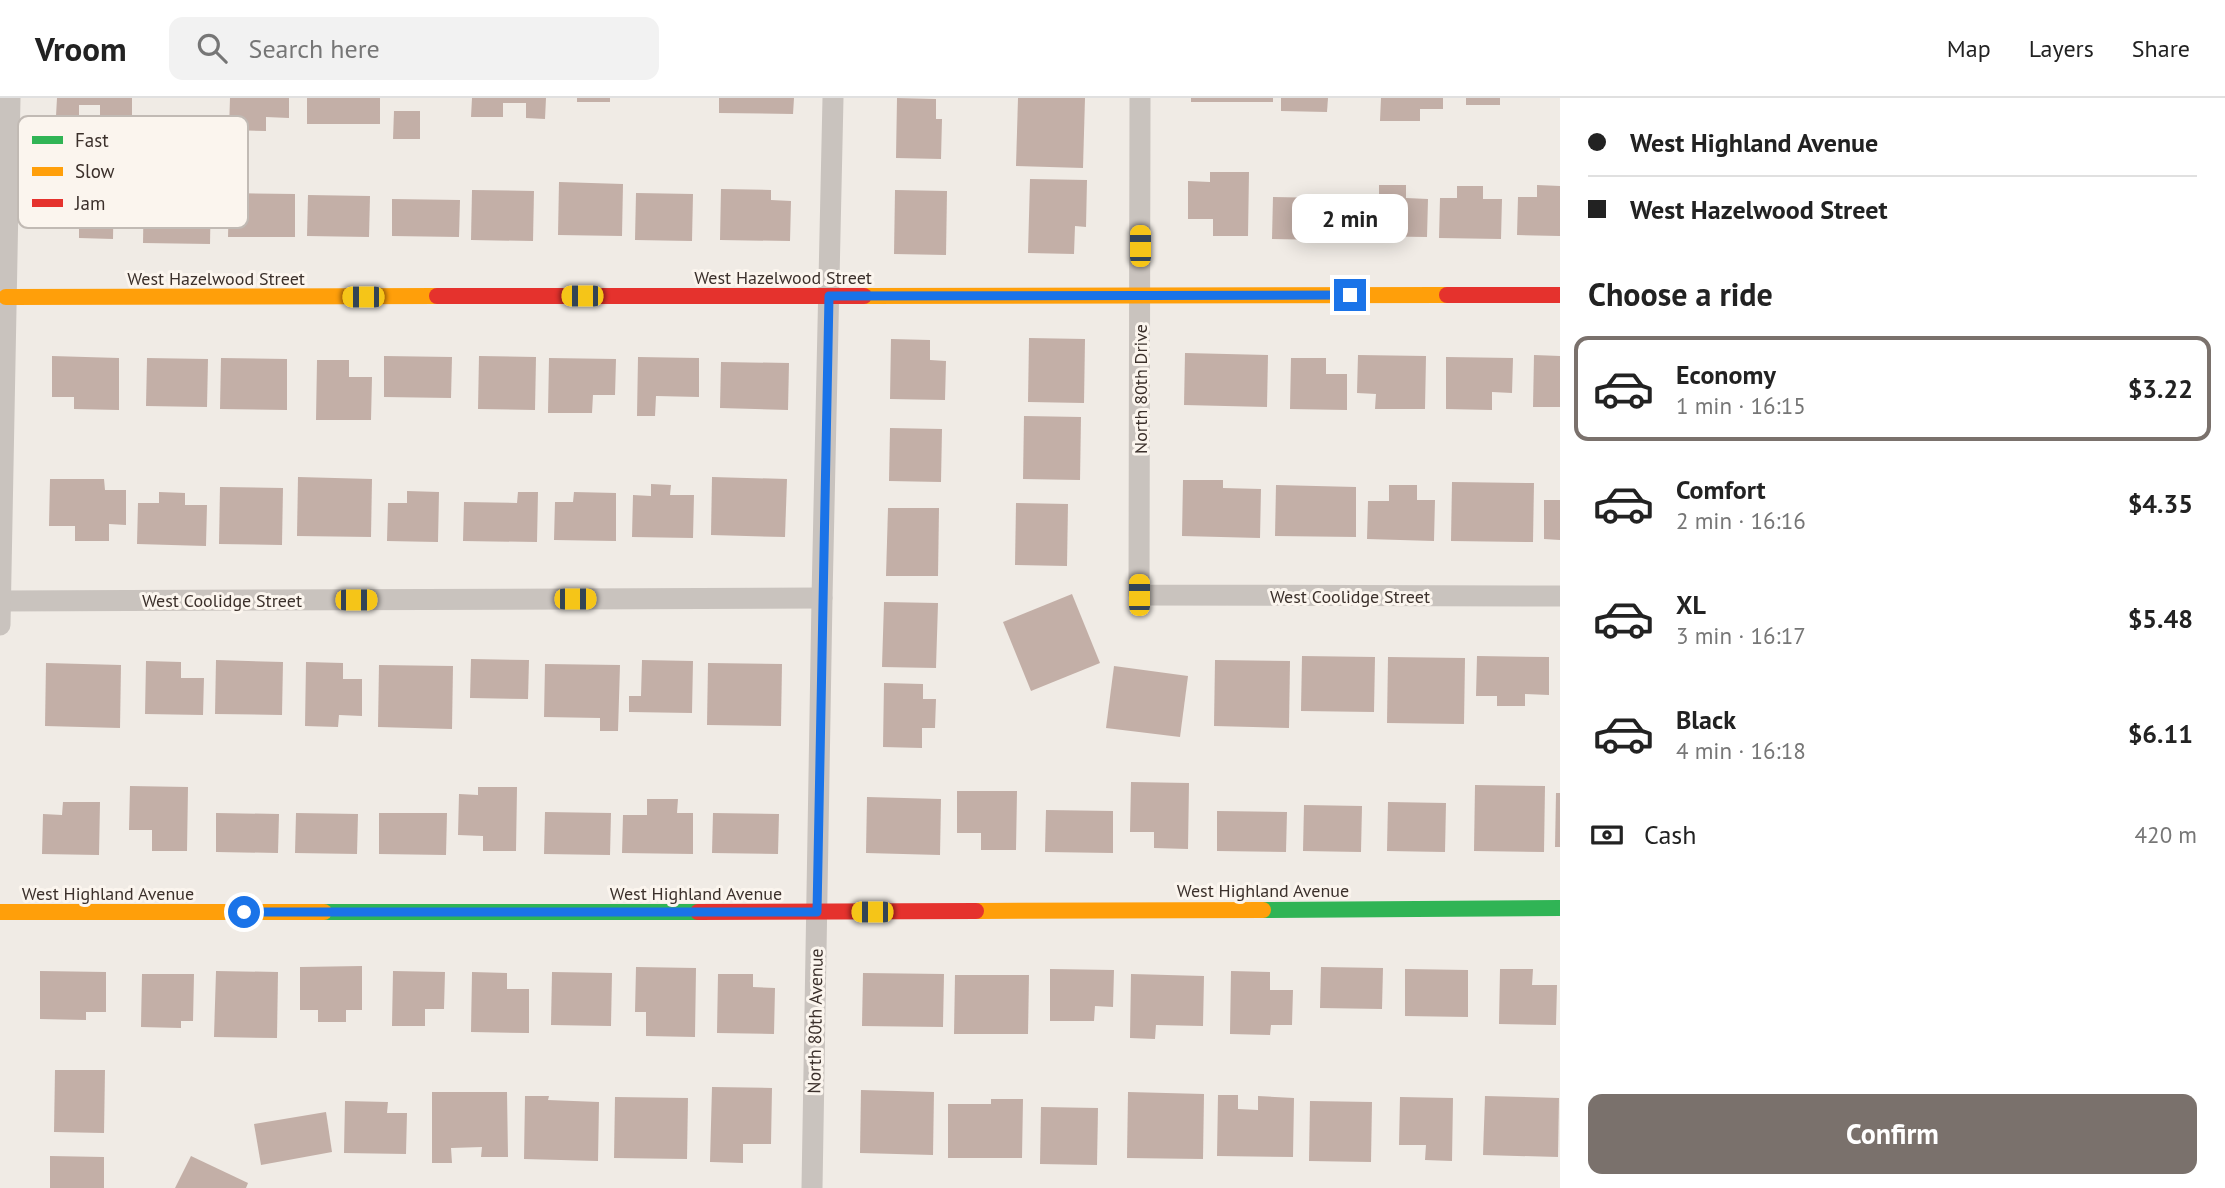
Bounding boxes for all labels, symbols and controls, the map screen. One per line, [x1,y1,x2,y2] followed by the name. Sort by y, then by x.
[169,17,659,80] search box
[35,27,127,70] text: Vroom
[193,29,231,67] icon: search
[249,32,380,65] text: Search here
[1947,33,1991,64] text: Map
[2029,33,2094,64] text: Layers
[2132,33,2190,64] text: Share
[18,116,248,228] legend
[1630,126,1878,159] text: West Highland Avenue
[75,128,109,152] text: Fast
[75,159,115,183] text: Slow
[74,191,105,215] text: Jam
[1630,193,1888,226] text: West Hazelwood Street
[1292,194,1408,242] callout: 2 min
[1322,204,1378,233] text: 2 min
[1130,225,1151,267] car
[694,266,872,289] street label: West Hazelwood Street
[127,267,305,290] street label: West Hazelwood Street
[1588,273,1773,315] text: Choose a ride
[1334,279,1366,311] route end
[562,286,604,307] car
[343,287,385,308] car
[1129,324,1152,454] street label: North 80th Drive
[1592,357,1655,420] icon: car
[1676,358,1776,391] text: Economy
[2128,372,2193,405] text: $3.22
[1676,391,1806,420] text: 1 min · 16:15
[1592,472,1655,535] icon: car
[1676,473,1766,506] text: Comfort
[2128,487,2193,520] text: $4.35
[1676,506,1806,535] text: 2 min · 16:16
[1129,574,1150,616] car
[1270,585,1430,608] street label: West Coolidge Street
[1592,587,1655,650] icon: car
[1676,588,1706,621] text: XL
[142,589,302,612] street label: West Coolidge Street
[555,589,597,610] car
[336,590,378,611] car
[2128,602,2193,635] text: $5.48
[1676,621,1806,650] text: 3 min · 16:17
[1592,702,1655,765] icon: car
[1676,703,1736,736] text: Black
[2128,717,2193,750] text: $6.11
[1676,736,1806,765] text: 4 min · 16:18
[1588,816,1626,854] icon: cash
[1644,818,1696,851] text: Cash
[2135,820,2197,849] text: 420 m
[1177,879,1349,902] street label: West Highland Avenue
[22,882,194,905] street label: West Highland Avenue
[610,882,782,905] street label: West Highland Avenue
[228,896,260,928] route start
[852,902,894,923] car
[802,948,828,1094] street label: North 80th Avenue
[1588,1094,2197,1174] button: Confirm

